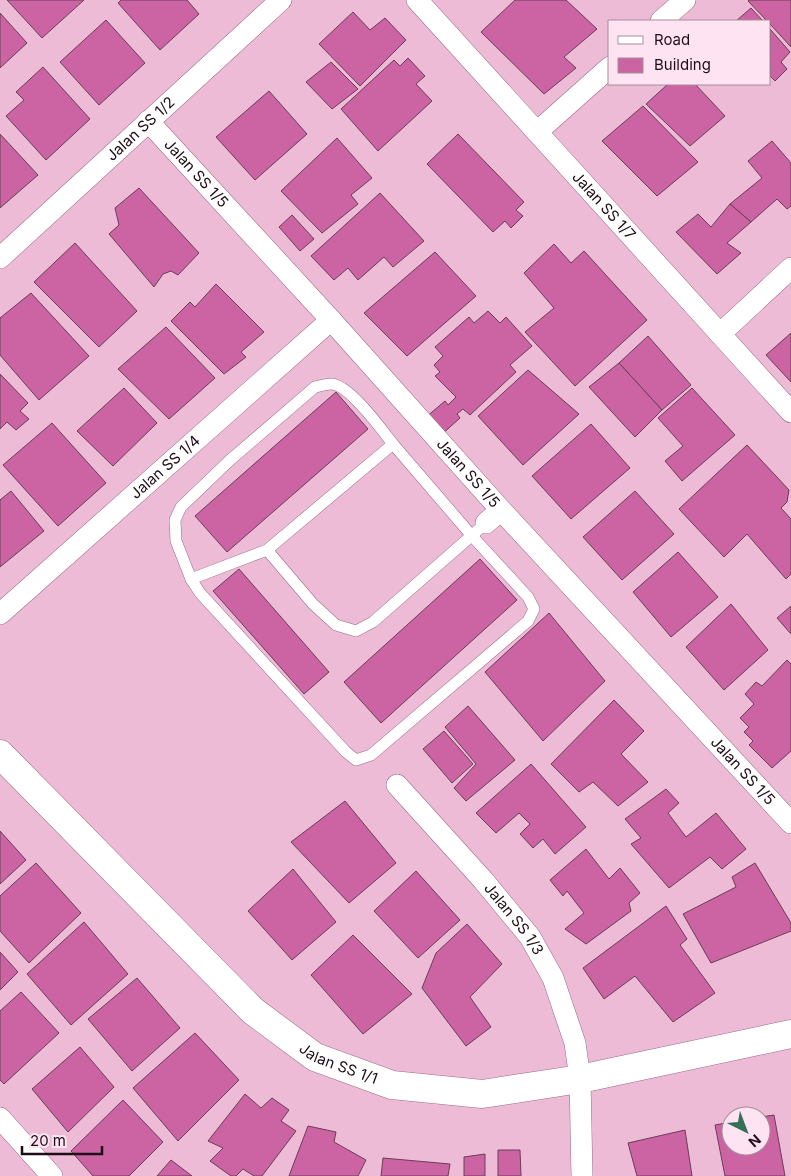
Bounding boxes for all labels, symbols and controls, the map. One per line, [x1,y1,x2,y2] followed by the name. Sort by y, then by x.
[608,20,771,85] legend
[654,30,690,49] text: Road
[654,55,711,74] text: Building
[102,92,179,165] street label: Jalan SS 1/2
[160,135,233,211] street label: Jalan SS 1/5
[568,167,640,244] street label: Jalan SS 1/7
[126,431,204,503] street label: Jalan SS 1/4
[433,434,504,511] street label: Jalan SS 1/5
[707,732,779,809] street label: Jalan SS 1/5
[480,879,548,958] street label: Jalan SS 1/3
[296,1039,380,1088] street label: Jalan SS 1/1
[721,1106,771,1156] north arrow
[22,1124,102,1156] scale bar
[30,1131,66,1150] text: 20 m
[745,1131,765,1151] text: N

